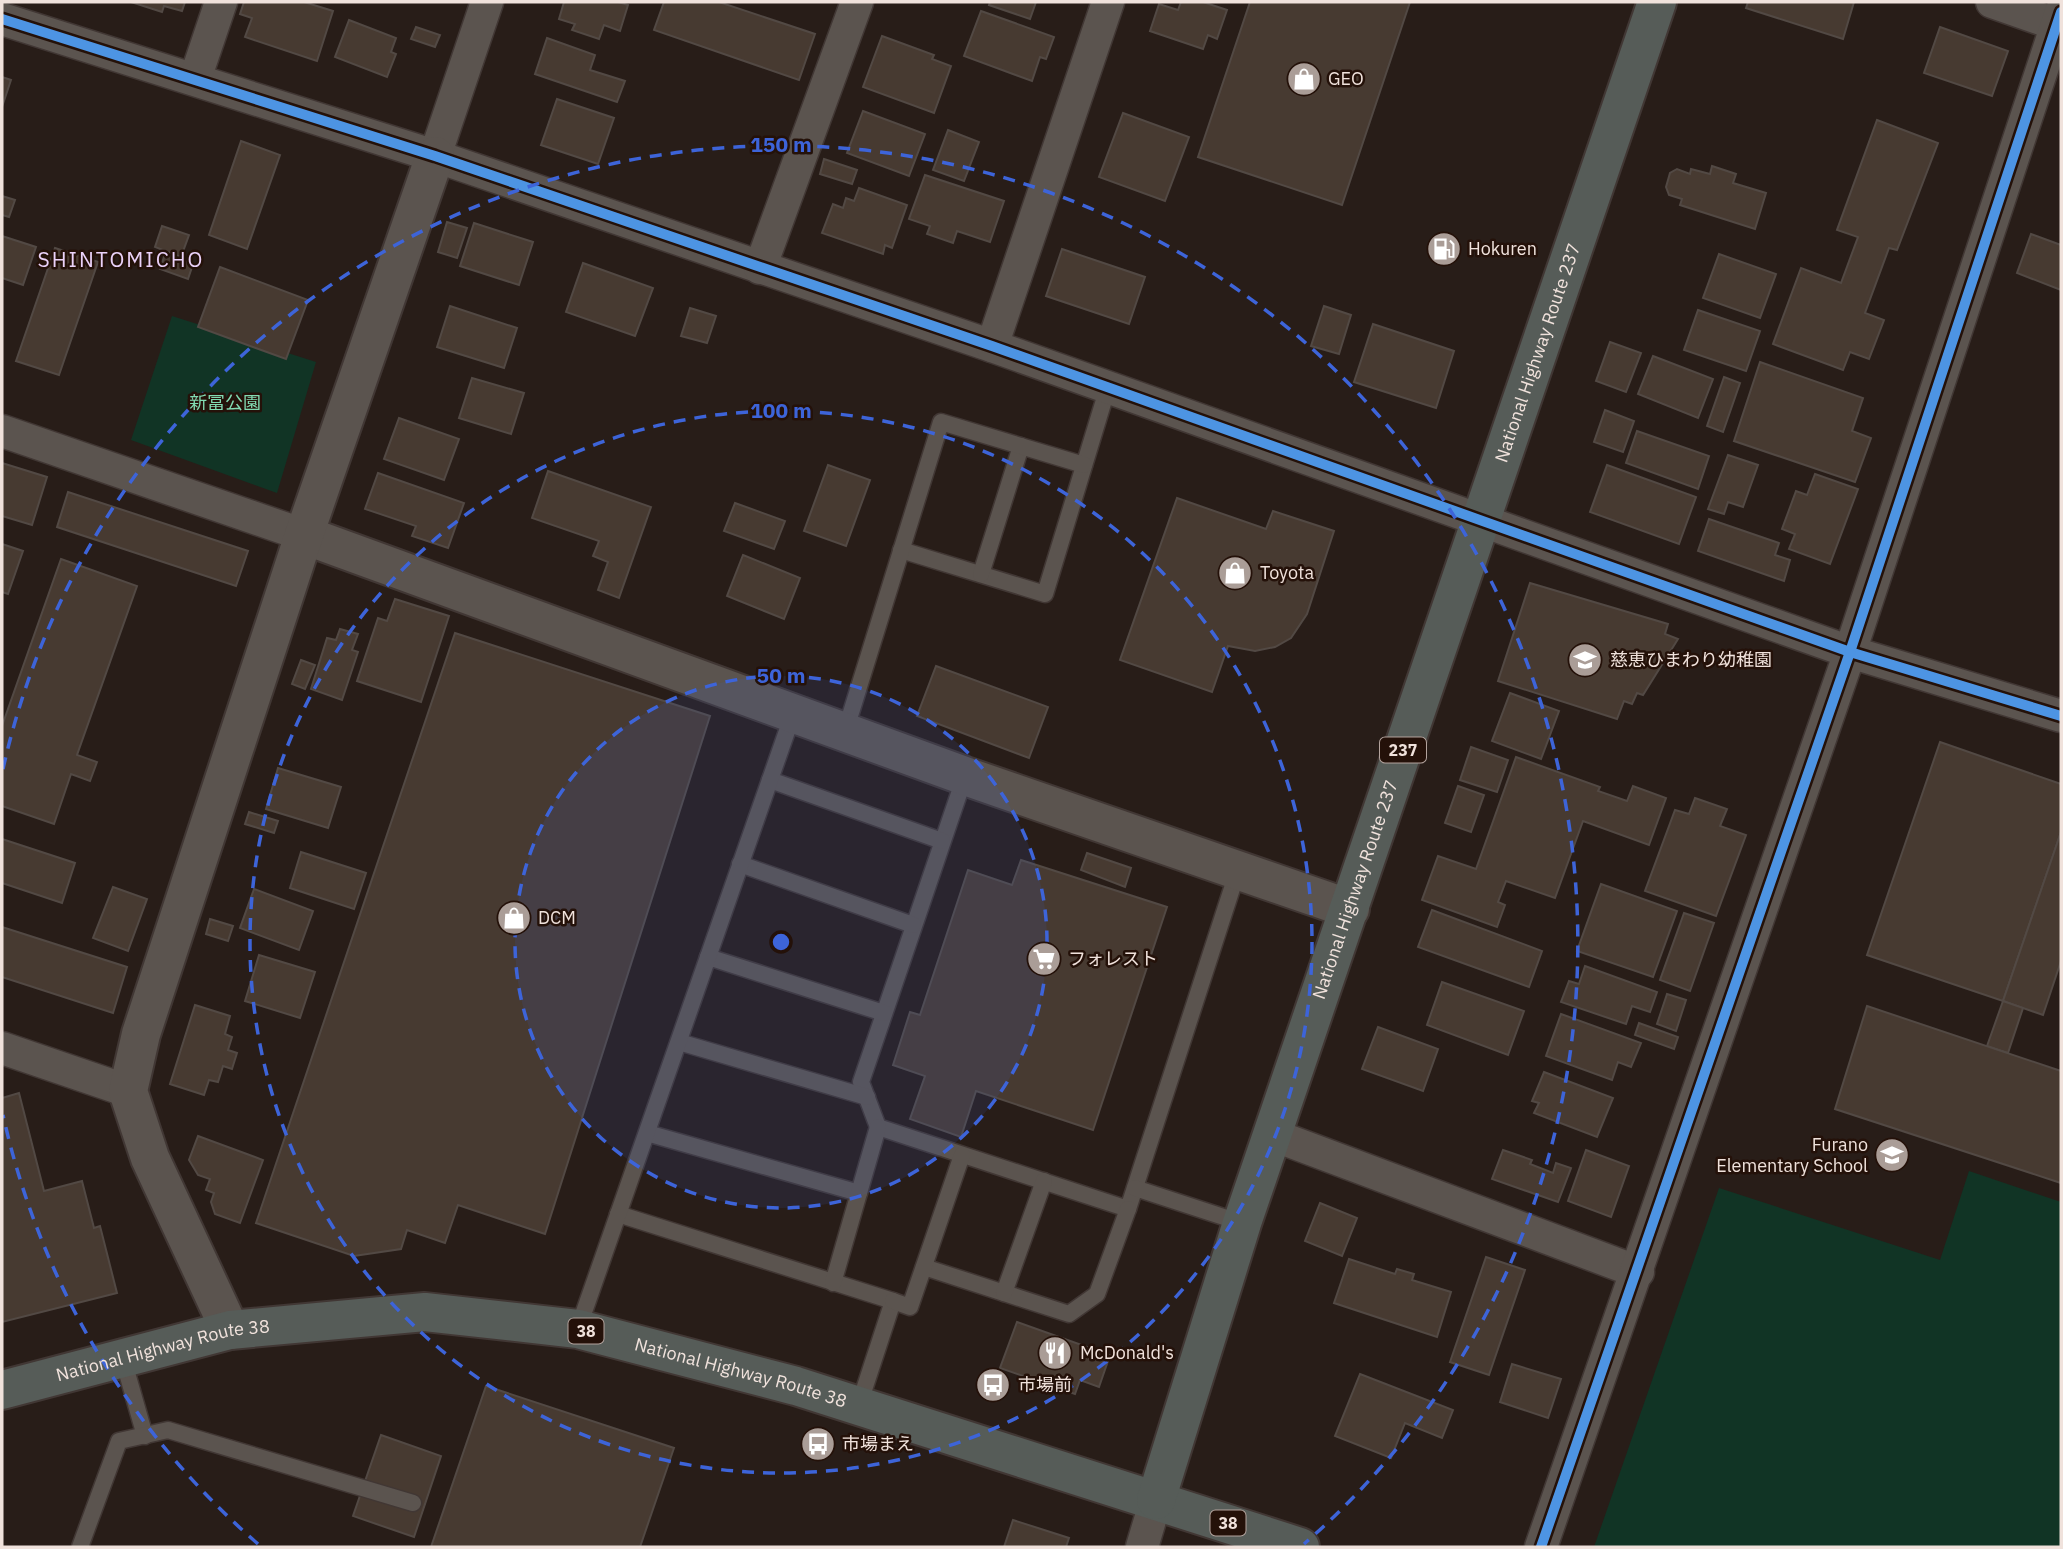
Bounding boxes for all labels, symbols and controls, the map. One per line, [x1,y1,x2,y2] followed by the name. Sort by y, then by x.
[1285,60,1323,98] shop icon: GEO
[1328,67,1364,90] place label: GEO
[750,130,812,158] text: 150 m
[1425,230,1463,268] fuel station icon: Hokuren
[1468,237,1537,260] place label: Hokuren
[1489,240,1585,465] street label: National Highway Route 237
[38,245,204,273] district label: SHINTOMICHO
[189,391,261,414] park label: 新冨公園
[750,396,812,424] text: 100 m
[1216,554,1254,592] shop icon: Toyota
[1260,561,1314,584] place label: Toyota
[1566,641,1604,679] school or university icon: 慈恵ひまわり幼稚園
[1610,648,1772,671] place label: 慈恵ひまわり幼稚園
[757,661,805,689] text: 50 m
[1380,737,1426,762] road number: 237
[1307,777,1403,1002] street label: National Highway Route 237
[495,899,533,937] shop icon: DCM
[538,906,576,929] place label: DCM
[769,930,793,954] centre of rings
[1025,940,1063,978] supermarket icon: フォレスト
[1068,947,1158,970] place label: フォレスト
[1716,1133,1868,1177] place label: Furano Elementary School
[1873,1136,1911,1174] school or university icon: Furano Elementary School
[53,1314,271,1386] street label: National Highway Route 38
[568,1318,604,1344] road number: 38
[632,1332,850,1413] street label: National Highway Route 38
[1036,1334,1074,1372] restaurant icon: McDonald's
[1080,1341,1174,1364] place label: McDonald's
[974,1366,1012,1404] bus stop icon: 市場前
[1018,1373,1072,1396] place label: 市場前
[799,1425,837,1463] bus stop icon: 市場まえ
[842,1432,914,1455] place label: 市場まえ
[1210,1511,1246,1536] road number: 38

